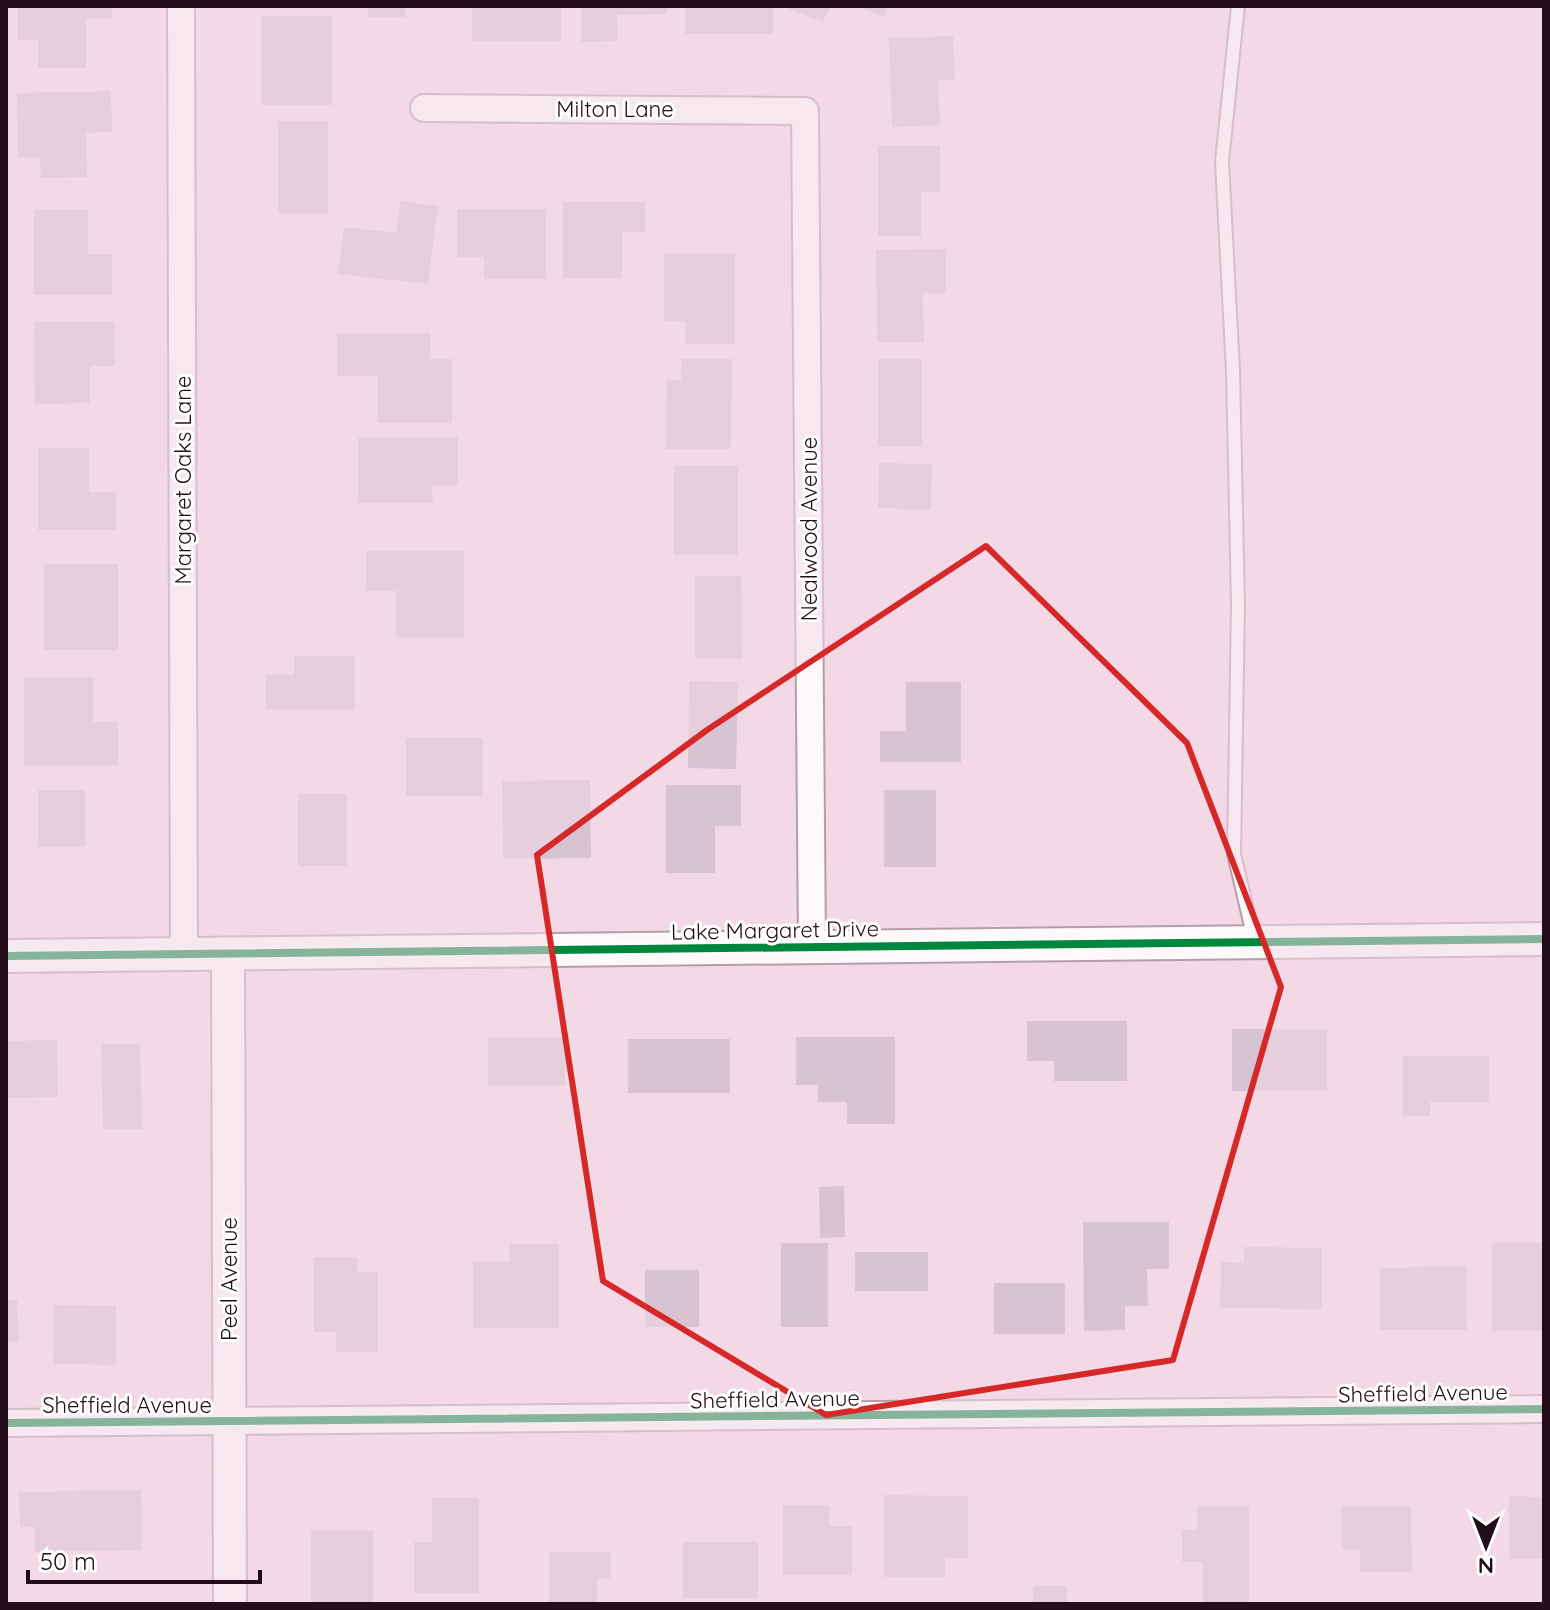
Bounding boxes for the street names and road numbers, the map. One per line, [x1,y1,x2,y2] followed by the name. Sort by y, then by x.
[556,95,674,123] street label: Milton Lane
[169,376,197,584] street label: Margaret Oaks Lane
[795,437,823,621] street label: Nealwood Avenue
[671,914,879,946] street label: Lake Margaret Drive
[215,1217,243,1341] street label: Peel Avenue
[1338,1378,1508,1408] street label: Sheffield Avenue
[690,1384,860,1414] street label: Sheffield Avenue
[42,1391,212,1419] street label: Sheffield Avenue

